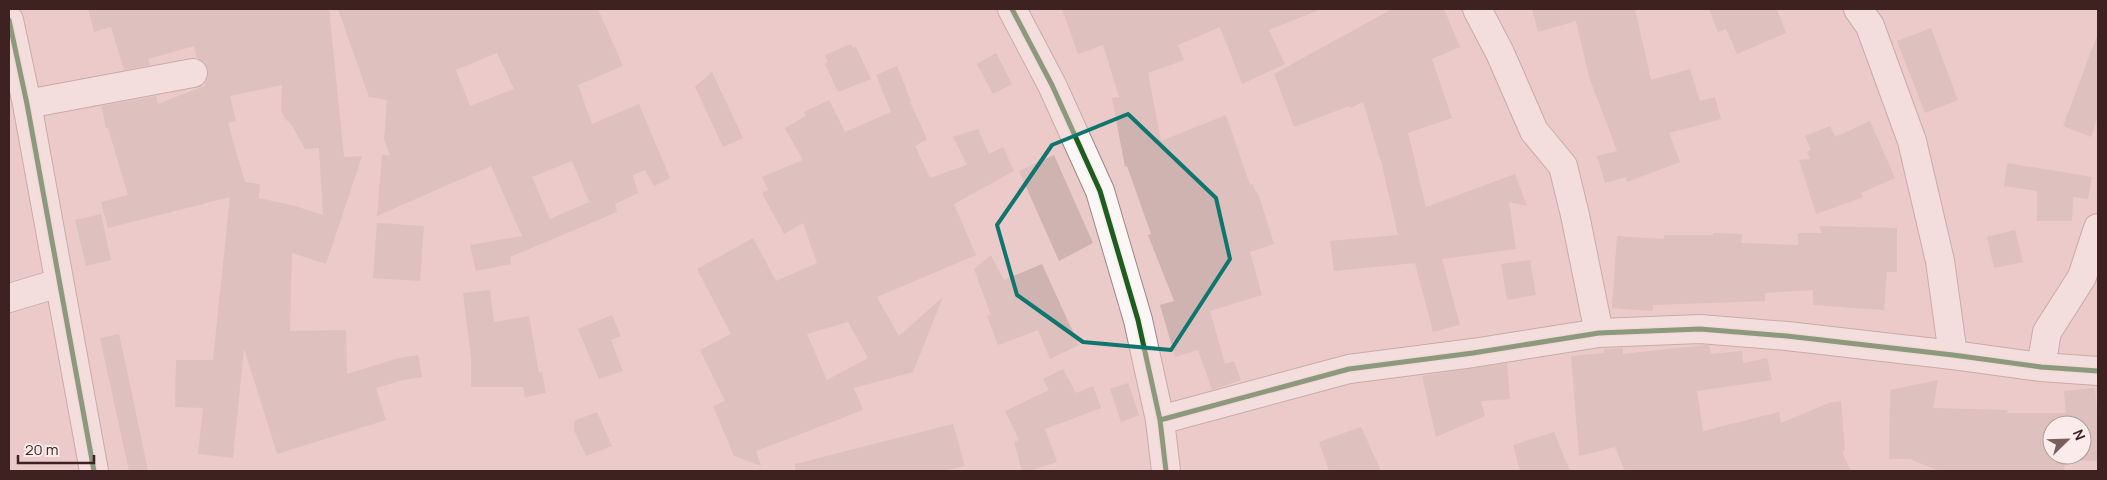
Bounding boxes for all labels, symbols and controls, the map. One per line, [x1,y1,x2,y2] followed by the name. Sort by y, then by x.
[2042,415,2092,465] north arrow
[2069,426,2090,443] text: N
[18,432,94,464] scale bar
[25,439,58,460] text: 20 m

